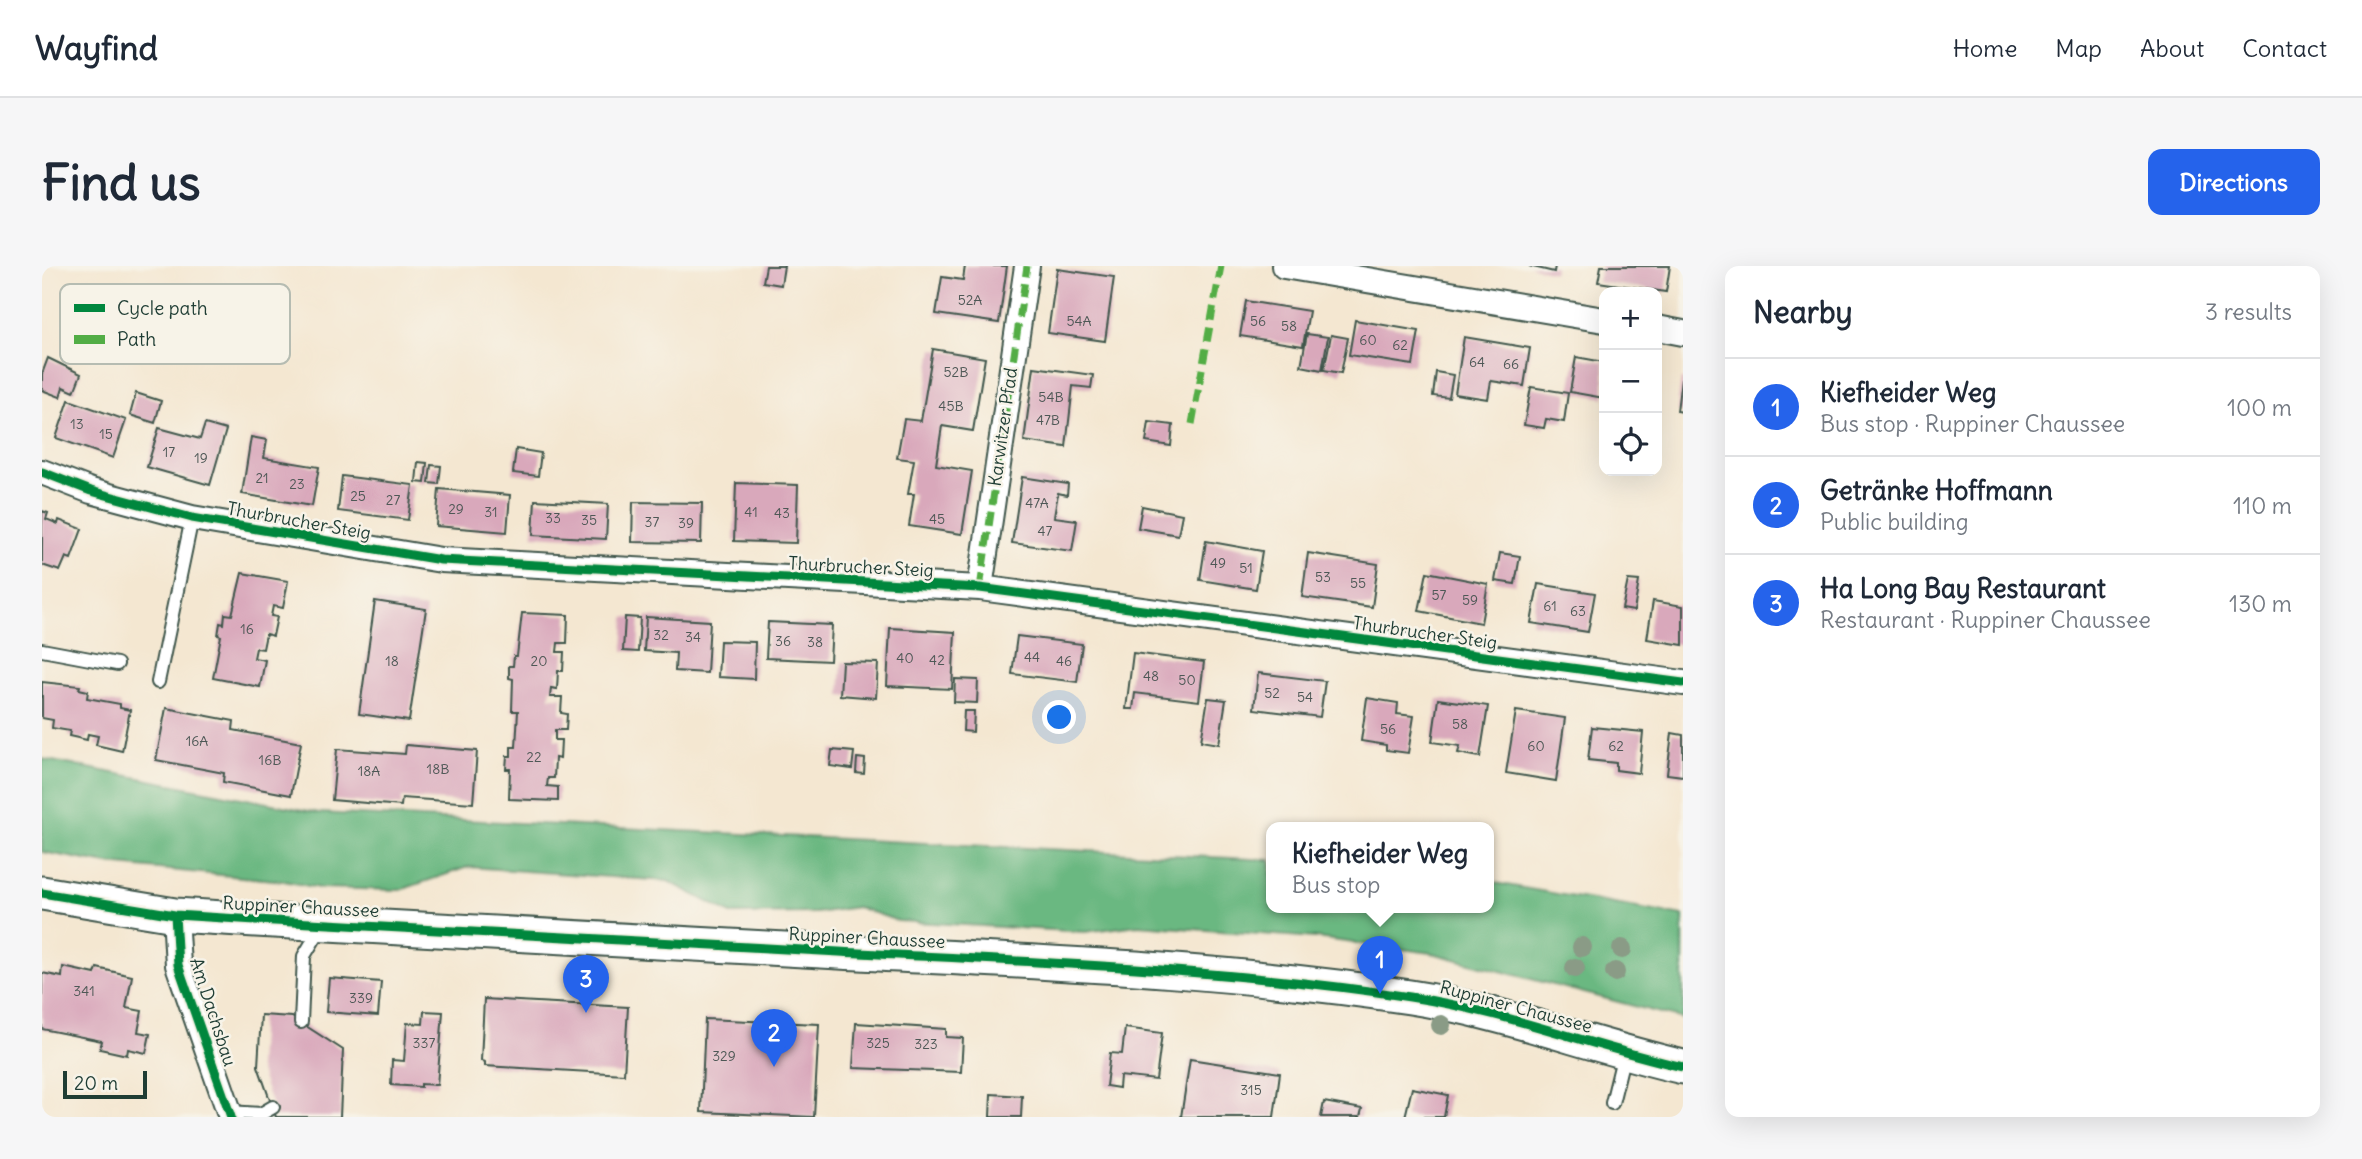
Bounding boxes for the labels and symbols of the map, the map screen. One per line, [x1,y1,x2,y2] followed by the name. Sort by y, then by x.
[60,284,290,364] legend
[958,291,982,309] house number: 52A
[117,296,208,320] text: Cycle path
[1066,312,1092,330] house number: 54A
[1250,312,1266,330] house number: 56
[1281,317,1297,335] house number: 58
[117,327,156,351] text: Path
[1359,331,1377,349] house number: 60
[1392,336,1408,354] house number: 62
[1469,353,1485,371] house number: 64
[1503,355,1519,373] house number: 66
[944,363,968,381] house number: 52B
[983,366,1022,488] street label: Karwitzer Pfad
[1038,388,1064,406] house number: 54B
[938,397,964,415] house number: 45B
[1036,411,1060,429] house number: 47B
[70,415,84,433] house number: 13
[99,425,113,443] house number: 15
[163,443,175,461] house number: 17
[194,449,208,467] house number: 19
[255,469,269,487] house number: 21
[289,475,305,493] house number: 23
[350,487,366,505] house number: 25
[386,491,400,509] house number: 27
[1025,494,1049,512] house number: 47A
[225,497,373,544] street label: Thurbrucher Steig
[448,500,464,518] house number: 29
[484,503,498,521] house number: 31
[744,503,758,521] house number: 41
[774,504,790,522] house number: 43
[545,509,561,527] house number: 33
[929,510,945,528] house number: 45
[581,511,597,529] house number: 35
[645,513,660,531] house number: 37
[678,514,694,532] house number: 39
[1038,522,1053,540] house number: 47
[788,551,934,582] street label: Thurbrucher Steig
[1210,554,1226,572] house number: 49
[1239,559,1253,577] house number: 51
[1315,568,1331,586] house number: 53
[1350,574,1366,592] house number: 55
[1432,586,1447,604] house number: 57
[1462,591,1478,609] house number: 59
[1543,597,1557,615] house number: 61
[1570,602,1586,620] house number: 63
[1351,611,1499,654] street label: Thurbrucher Steig
[240,620,254,638] house number: 16
[653,626,669,644] house number: 32
[685,628,701,646] house number: 34
[775,632,791,650] house number: 36
[807,633,823,651] house number: 38
[1024,648,1040,666] house number: 44
[896,649,914,667] house number: 40
[929,651,945,669] house number: 42
[385,652,399,670] house number: 18
[531,652,547,670] house number: 20
[1056,652,1072,670] house number: 46
[1143,667,1159,685] house number: 48
[1178,671,1196,689] house number: 50
[1264,684,1280,702] house number: 52
[1297,688,1313,706] house number: 54
[1042,700,1076,734] your location
[1452,715,1468,733] house number: 58
[1380,720,1396,738] house number: 56
[186,732,208,750] house number: 16A
[1527,737,1545,755] house number: 60
[1608,737,1624,755] house number: 62
[526,748,542,766] house number: 22
[259,751,281,769] house number: 16B
[427,760,449,778] house number: 18B
[358,762,380,780] house number: 18A
[222,891,380,922] street label: Ruppiner Chaussee
[788,922,946,953] street label: Ruppiner Chaussee
[1357,936,1403,994] pin: 1
[185,955,242,1069] street label: Am Dachsbau
[563,955,609,1013] pin: 3
[1437,975,1595,1038] street label: Ruppiner Chaussee
[73,982,95,1000] house number: 341
[349,989,373,1007] house number: 339
[751,1009,797,1067] pin: 2
[413,1034,436,1052] house number: 337
[866,1034,890,1052] house number: 325
[914,1035,938,1053] house number: 323
[712,1047,736,1065] house number: 329
[63,1068,147,1100] scale bar
[1240,1081,1262,1099] house number: 315

